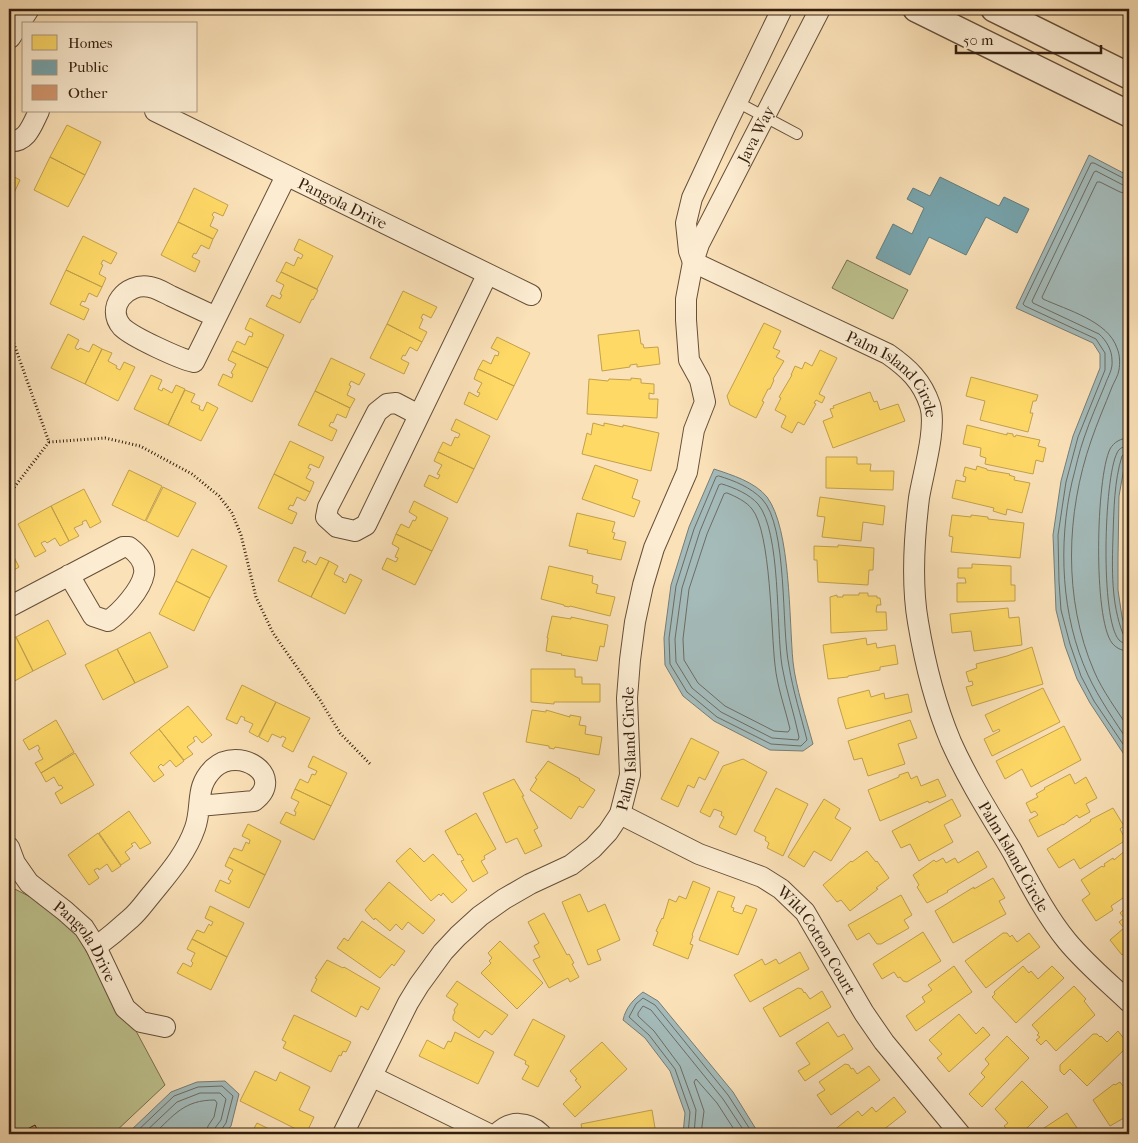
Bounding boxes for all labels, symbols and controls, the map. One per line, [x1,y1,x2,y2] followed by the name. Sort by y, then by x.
[22,22,198,112] legend
[956,22,1100,54] scale bar
[963,31,994,49] text: 50 m
[68,34,113,52] text: Homes
[68,58,109,76] text: Public
[68,84,108,102] text: Other
[732,102,778,168] street label: Java Way
[295,173,391,233] street label: Pangola Drive
[843,326,941,418] street label: Palm Island Circle
[612,686,640,813] street label: Palm Island Circle
[975,798,1053,915] street label: Palm Island Circle
[773,881,861,998] street label: Wild Cotton Court
[50,896,121,985] street label: Pangola Drive

